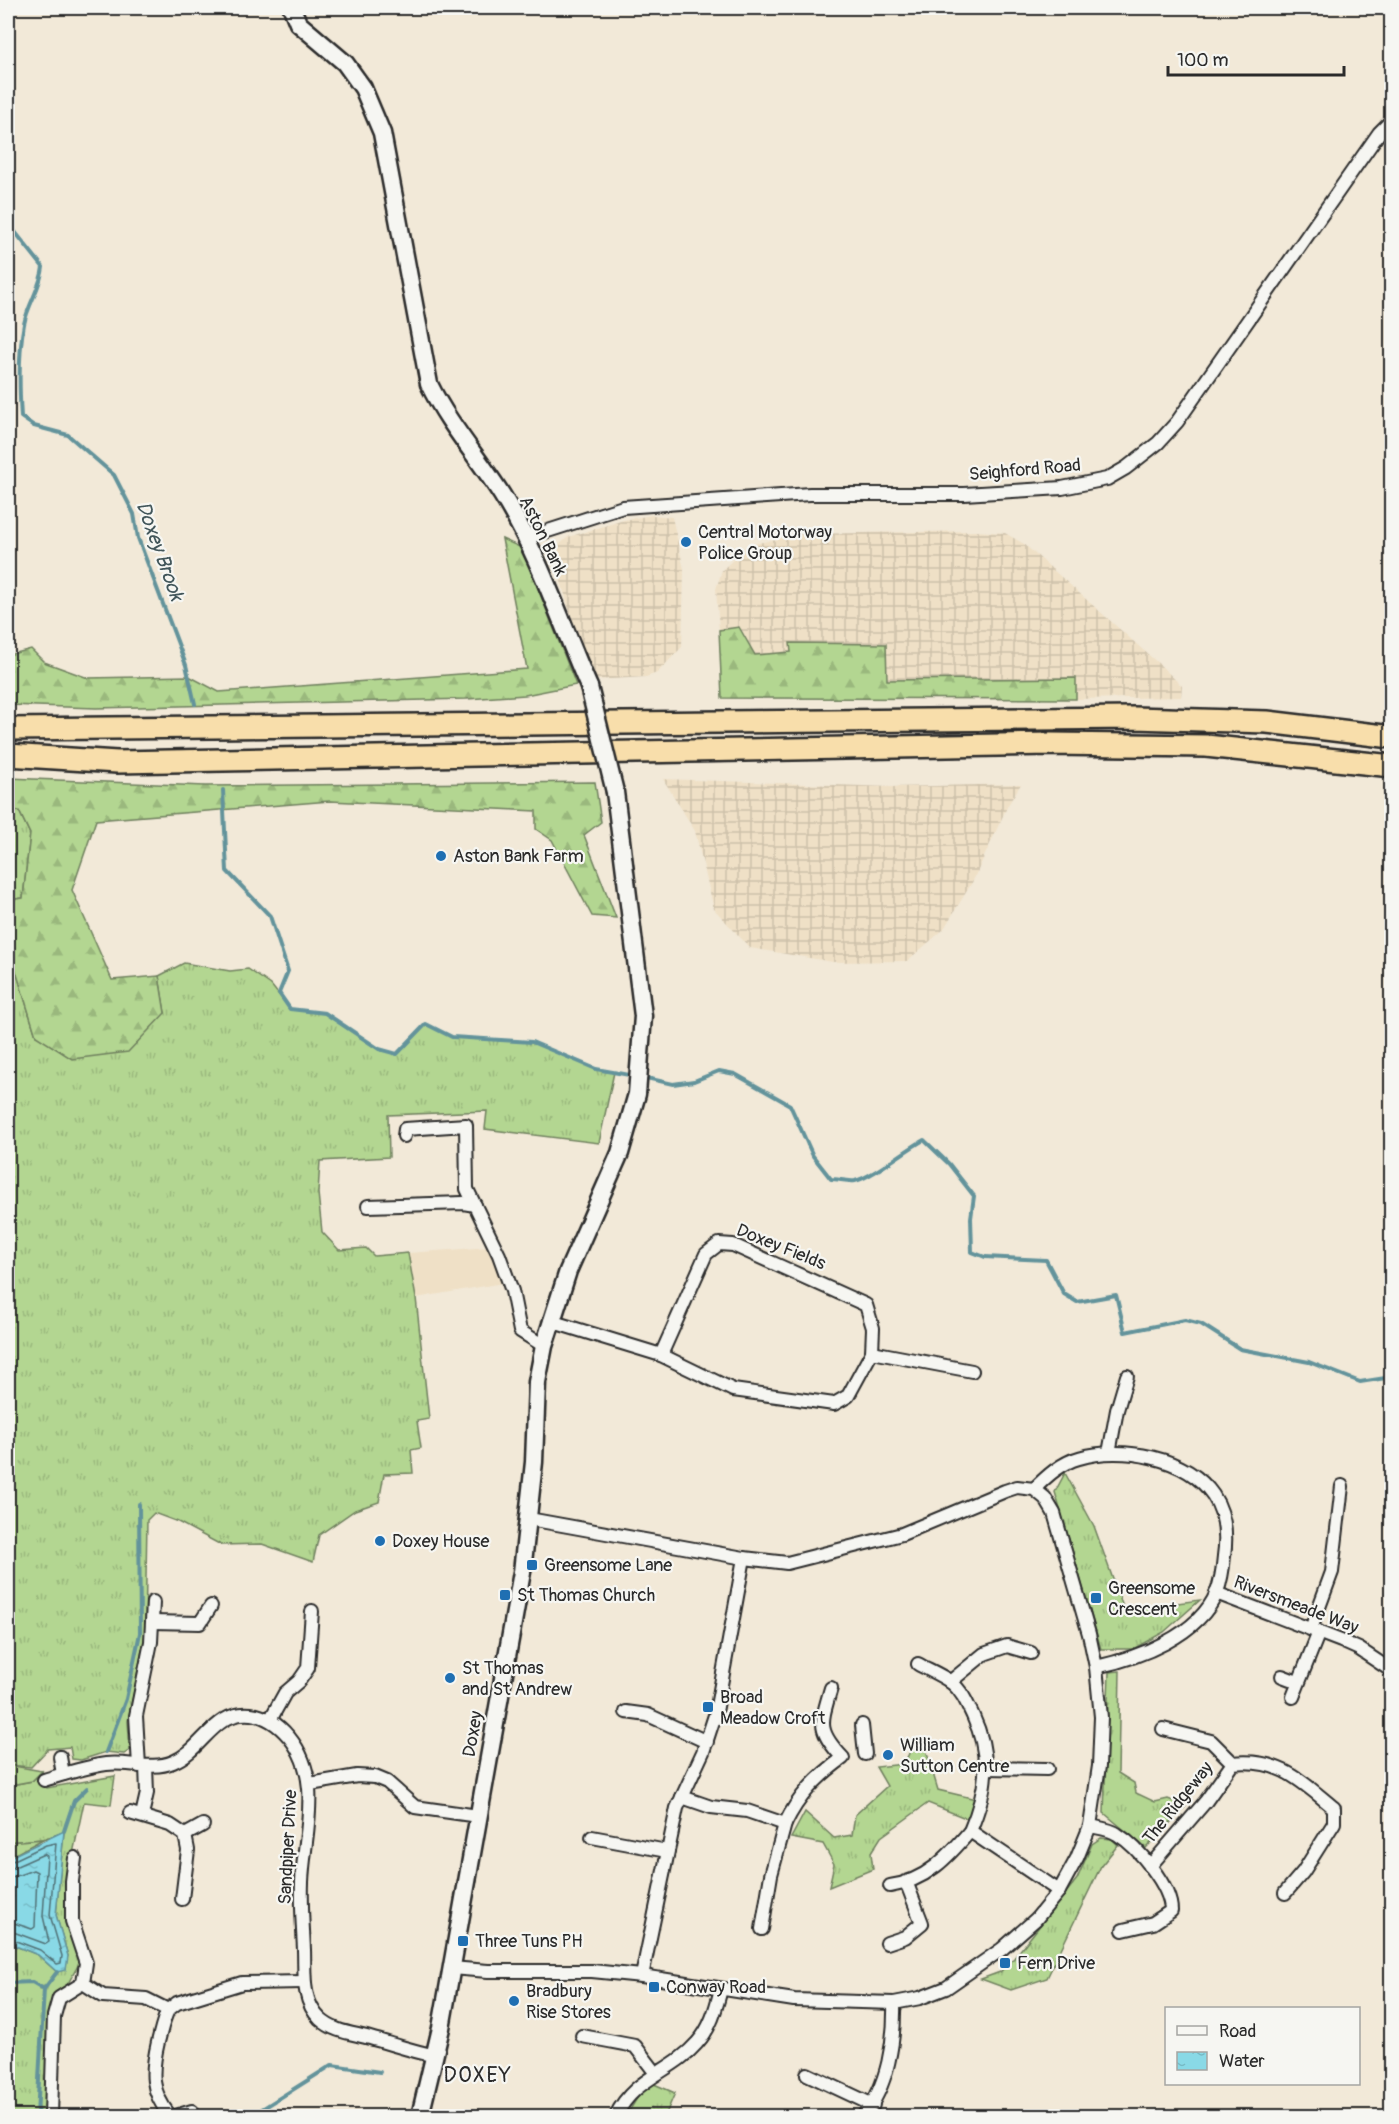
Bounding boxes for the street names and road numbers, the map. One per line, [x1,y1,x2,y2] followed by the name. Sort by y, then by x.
[968,454,1082,486] street label: Seighford Road
[514,492,572,580] street label: Aston Bank
[733,1219,829,1275] street label: Doxey Fields
[1230,1571,1362,1640] street label: Riversmeade Way
[458,1709,488,1759] street label: Doxey
[1138,1757,1218,1849] street label: The Ridgeway
[274,1789,303,1905] street label: Sandpiper Drive

